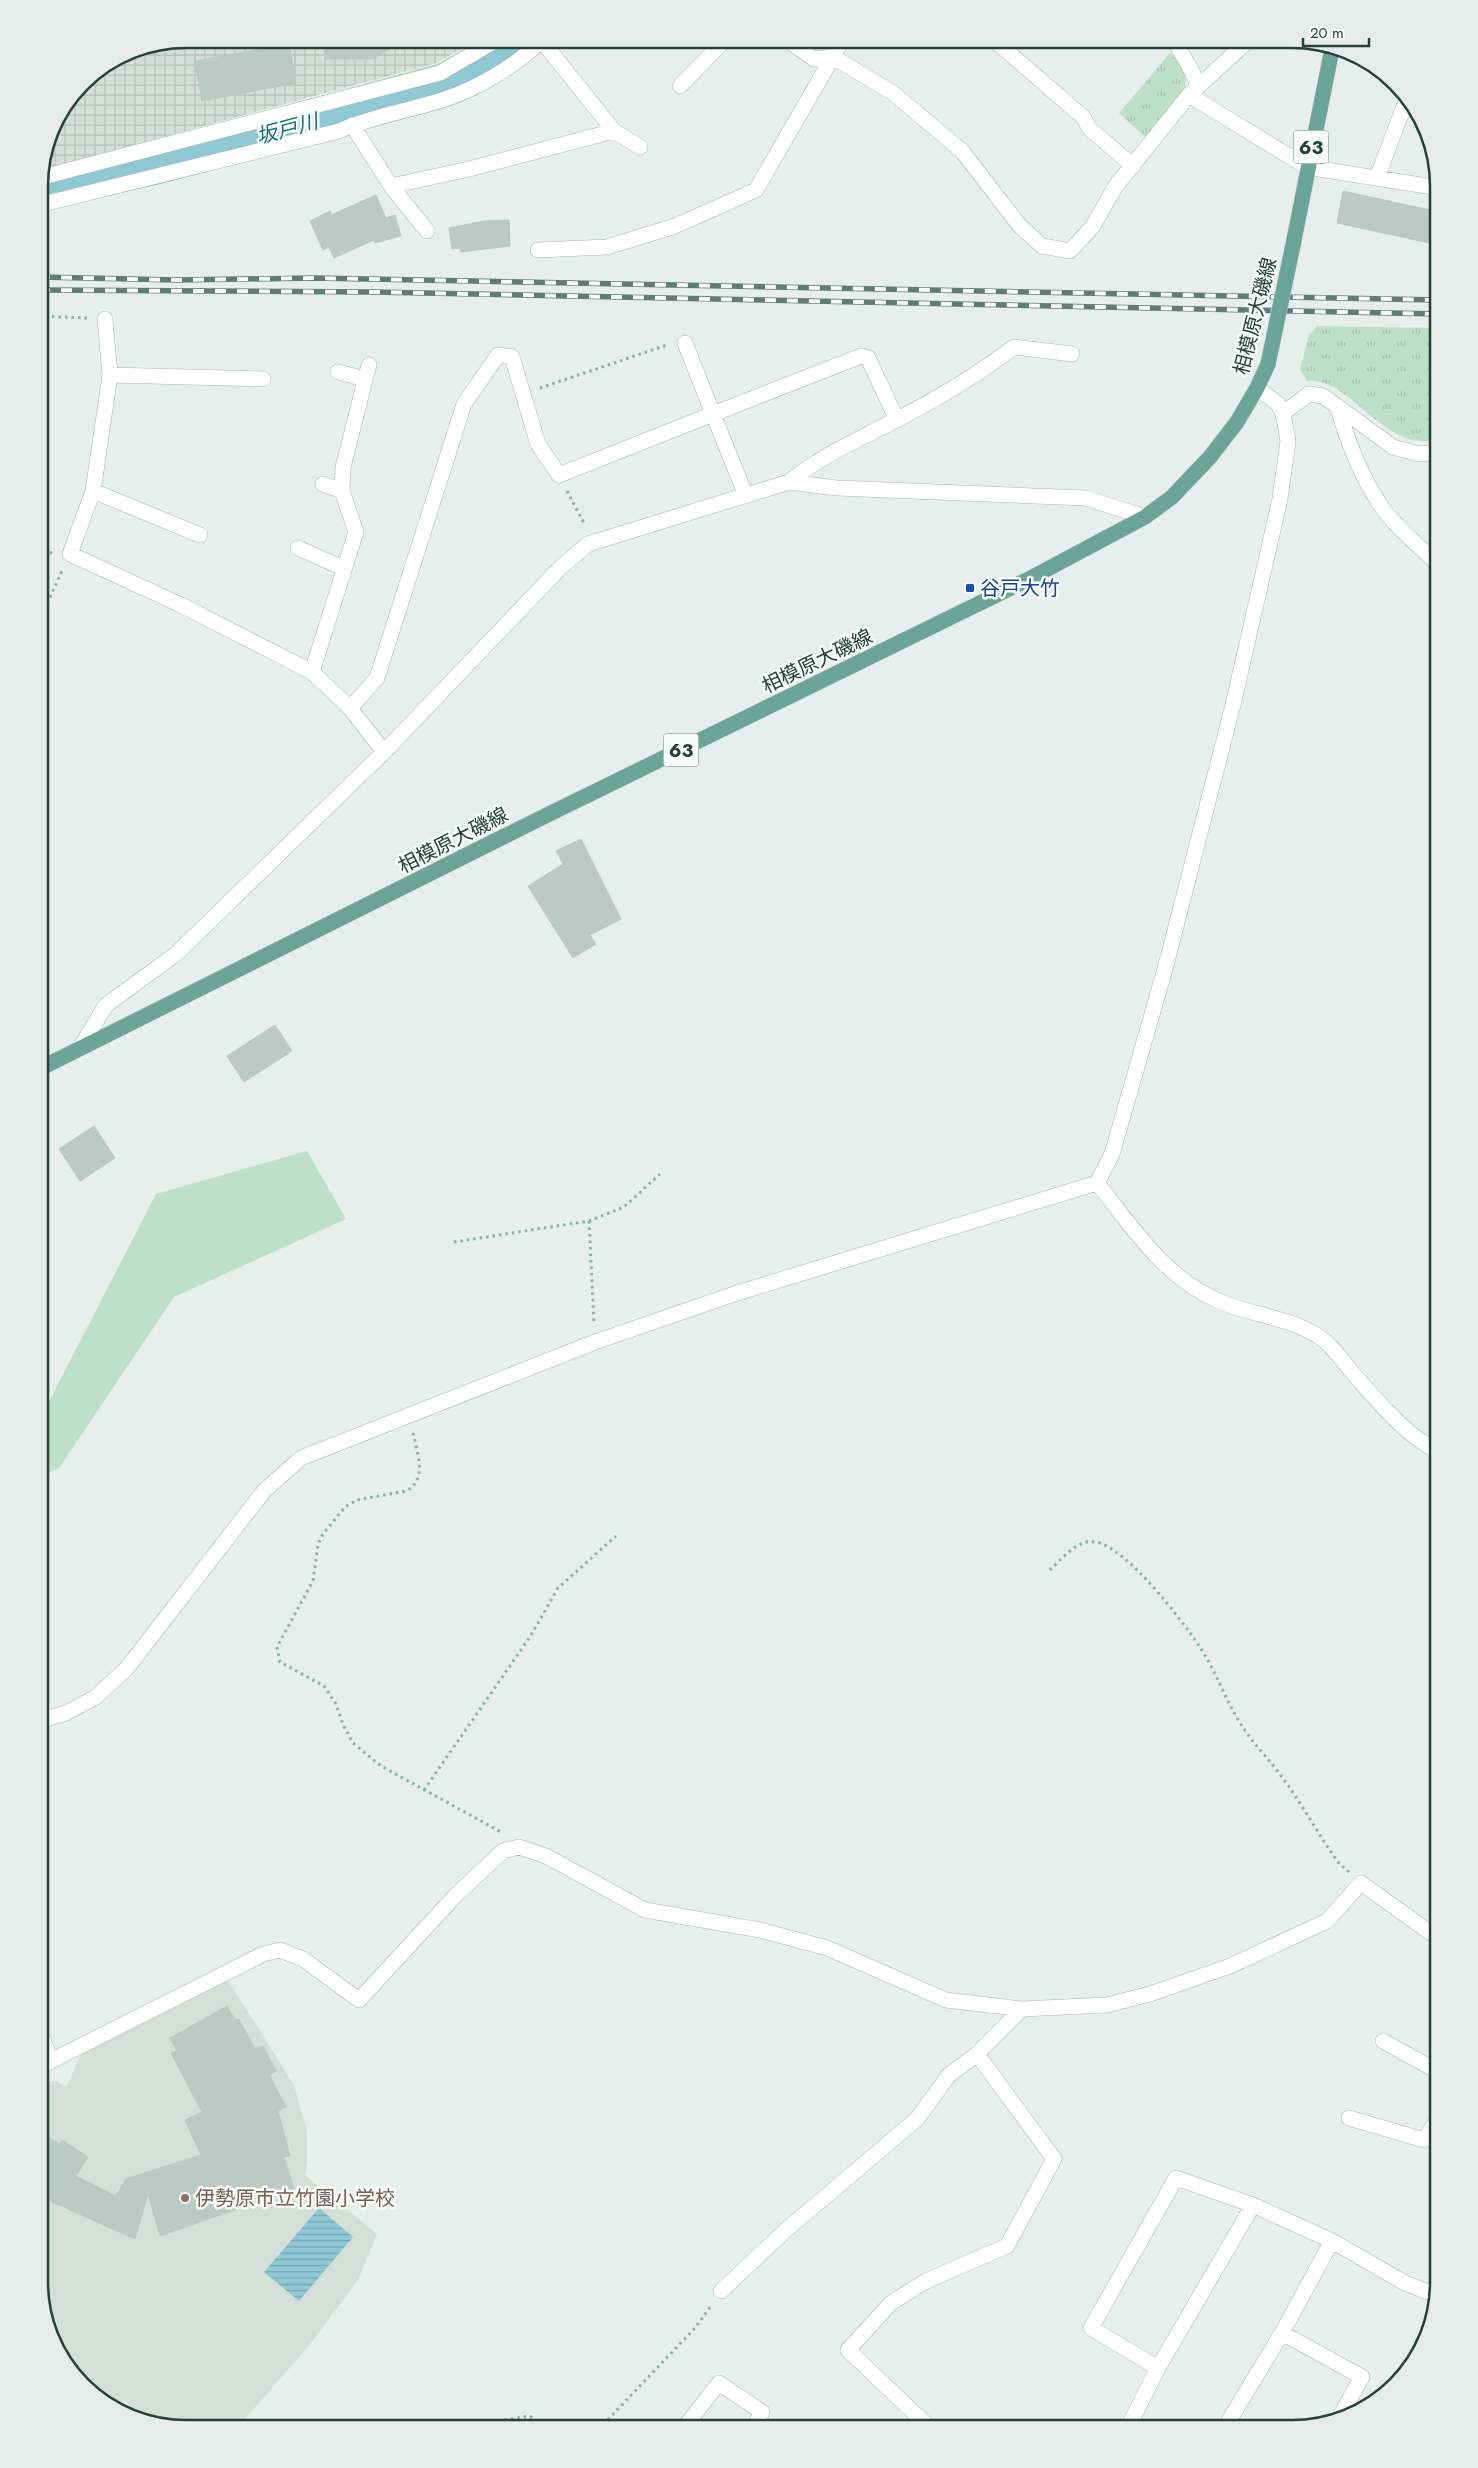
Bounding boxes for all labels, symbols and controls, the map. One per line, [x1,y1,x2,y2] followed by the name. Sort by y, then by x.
[1303,15,1369,47] scale bar
[1310,22,1344,44] text: 20 m
[253,106,323,152] water label: 坂戸川
[1294,130,1328,163] road number: 63
[1227,254,1284,378] street label: 相模原大磯線
[980,574,1060,603] place label: 谷戸大竹
[964,582,976,594] marker: 谷戸大竹
[757,622,878,701] street label: 相模原大磯線
[664,734,698,766] road number: 63
[393,800,513,881] street label: 相模原大磯線
[195,2184,395,2213] place label: 伊勢原市立竹園小学校
[179,2192,191,2204] marker: 伊勢原市立竹園小学校

